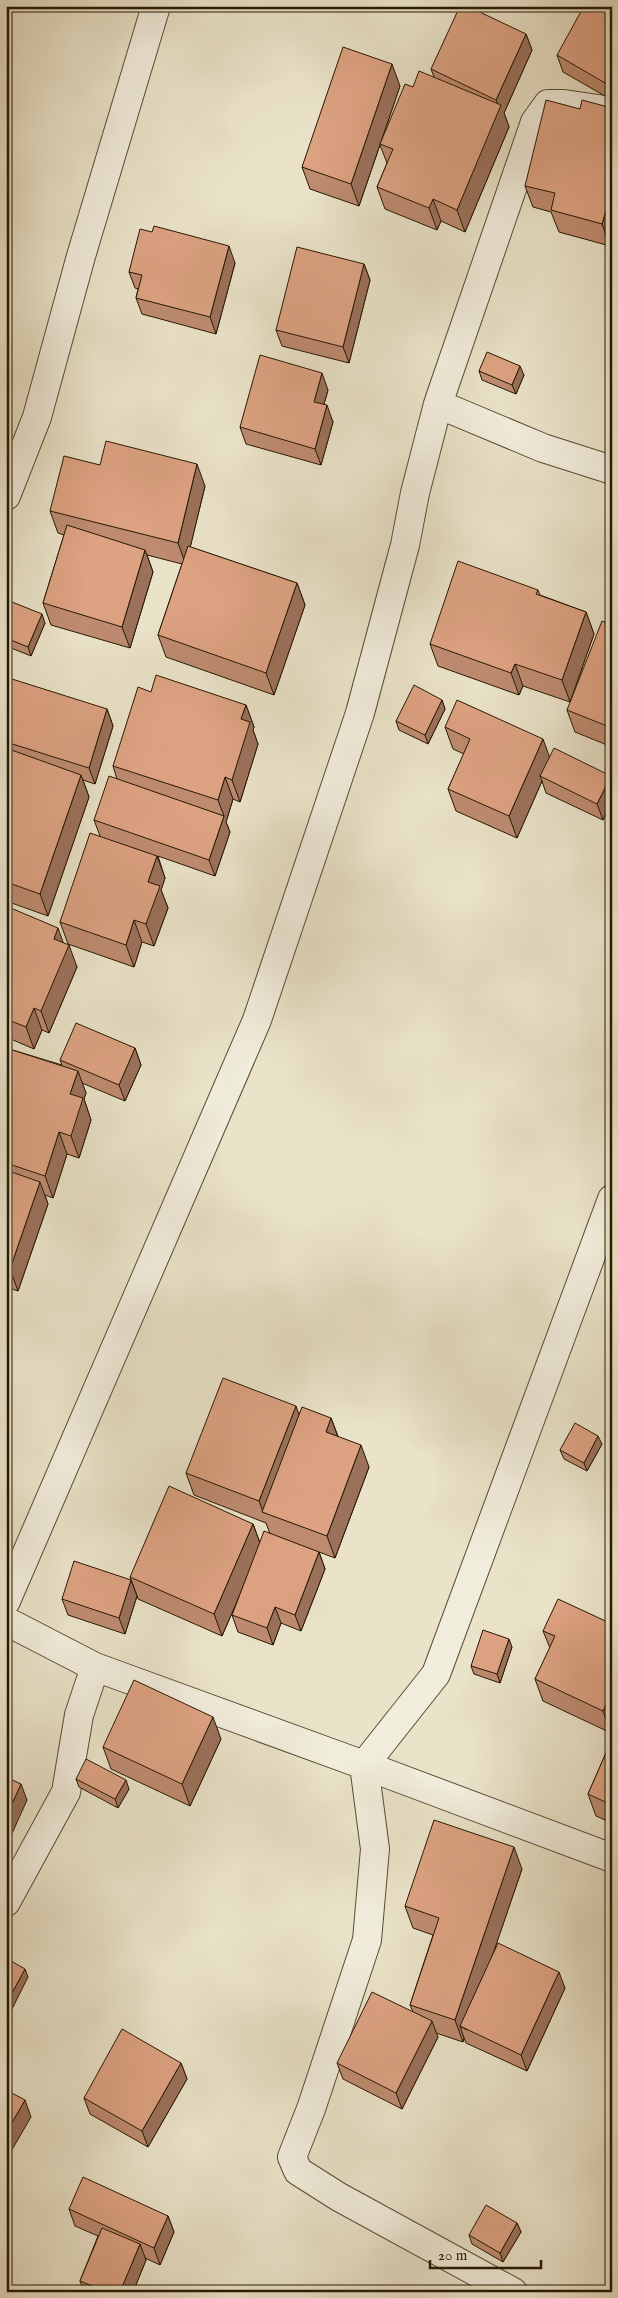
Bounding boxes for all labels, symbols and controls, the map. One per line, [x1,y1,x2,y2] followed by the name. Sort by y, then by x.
[430,2238,542,2270] scale bar
[438,2246,468,2265] text: 20 m

